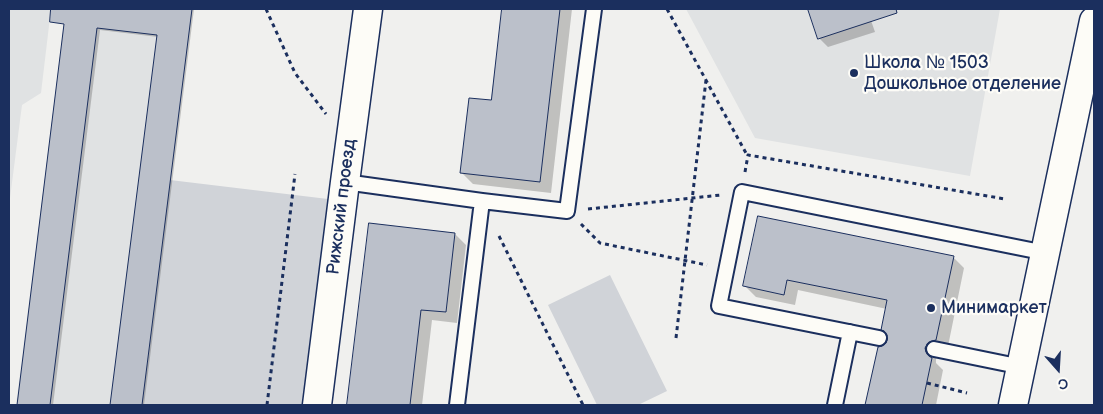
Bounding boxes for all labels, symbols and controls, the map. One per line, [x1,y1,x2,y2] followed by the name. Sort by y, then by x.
[864,52,1061,94] place label: Школа № 1503 Дошкольное отделение
[848,67,860,79] marker: Школа № 1503 Дошкольное отделение
[323,138,361,276] street label: Рижский проезд
[941,297,1047,319] place label: Минимаркет
[925,302,937,314] marker: Минимаркет
[1033,344,1083,394] north arrow
[1056,374,1070,393] text: С

